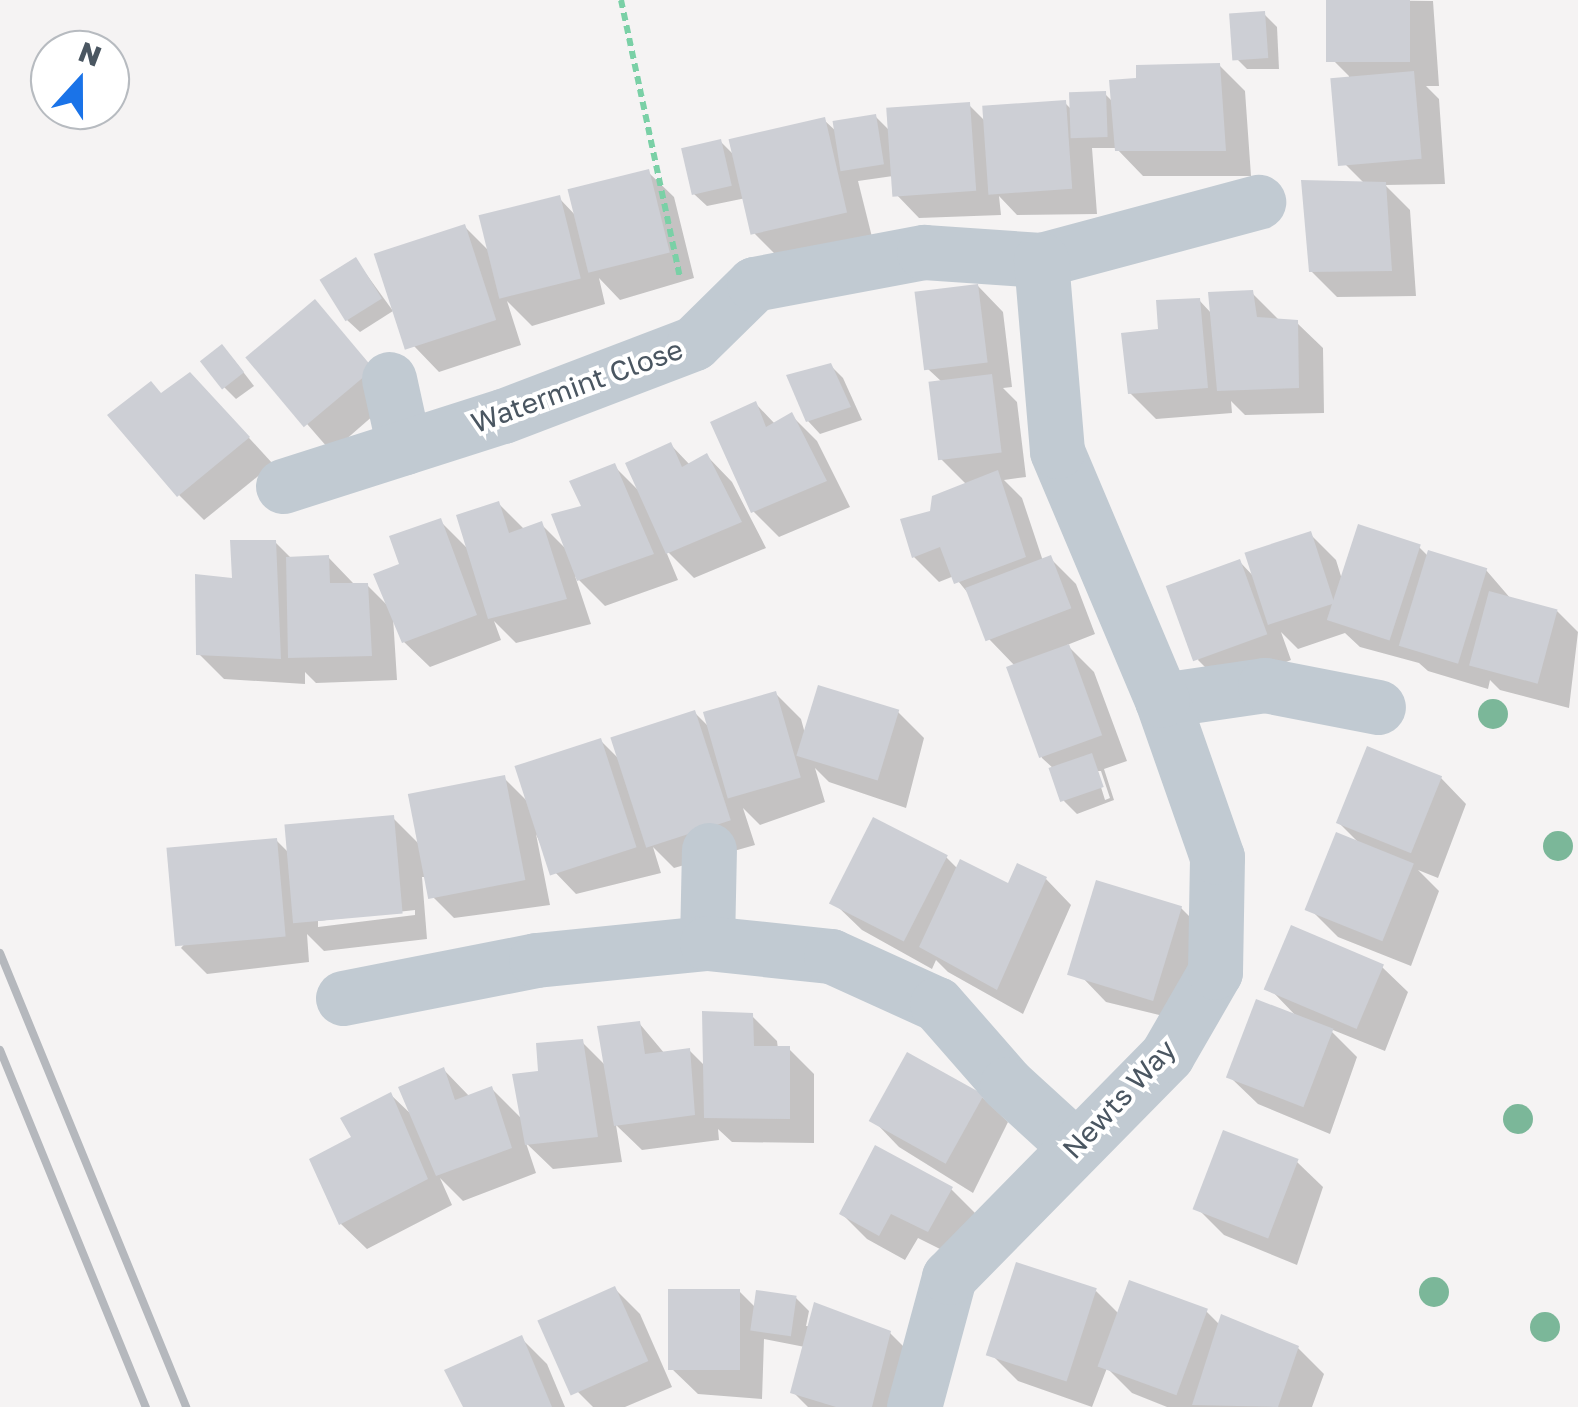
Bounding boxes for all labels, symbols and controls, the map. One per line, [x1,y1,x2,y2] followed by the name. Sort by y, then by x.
[30,30,130,130] north arrow
[74,34,106,73] text: N
[467,332,687,440] street label: Watermint Close
[1055,1033,1183,1165] street label: Newts Way

